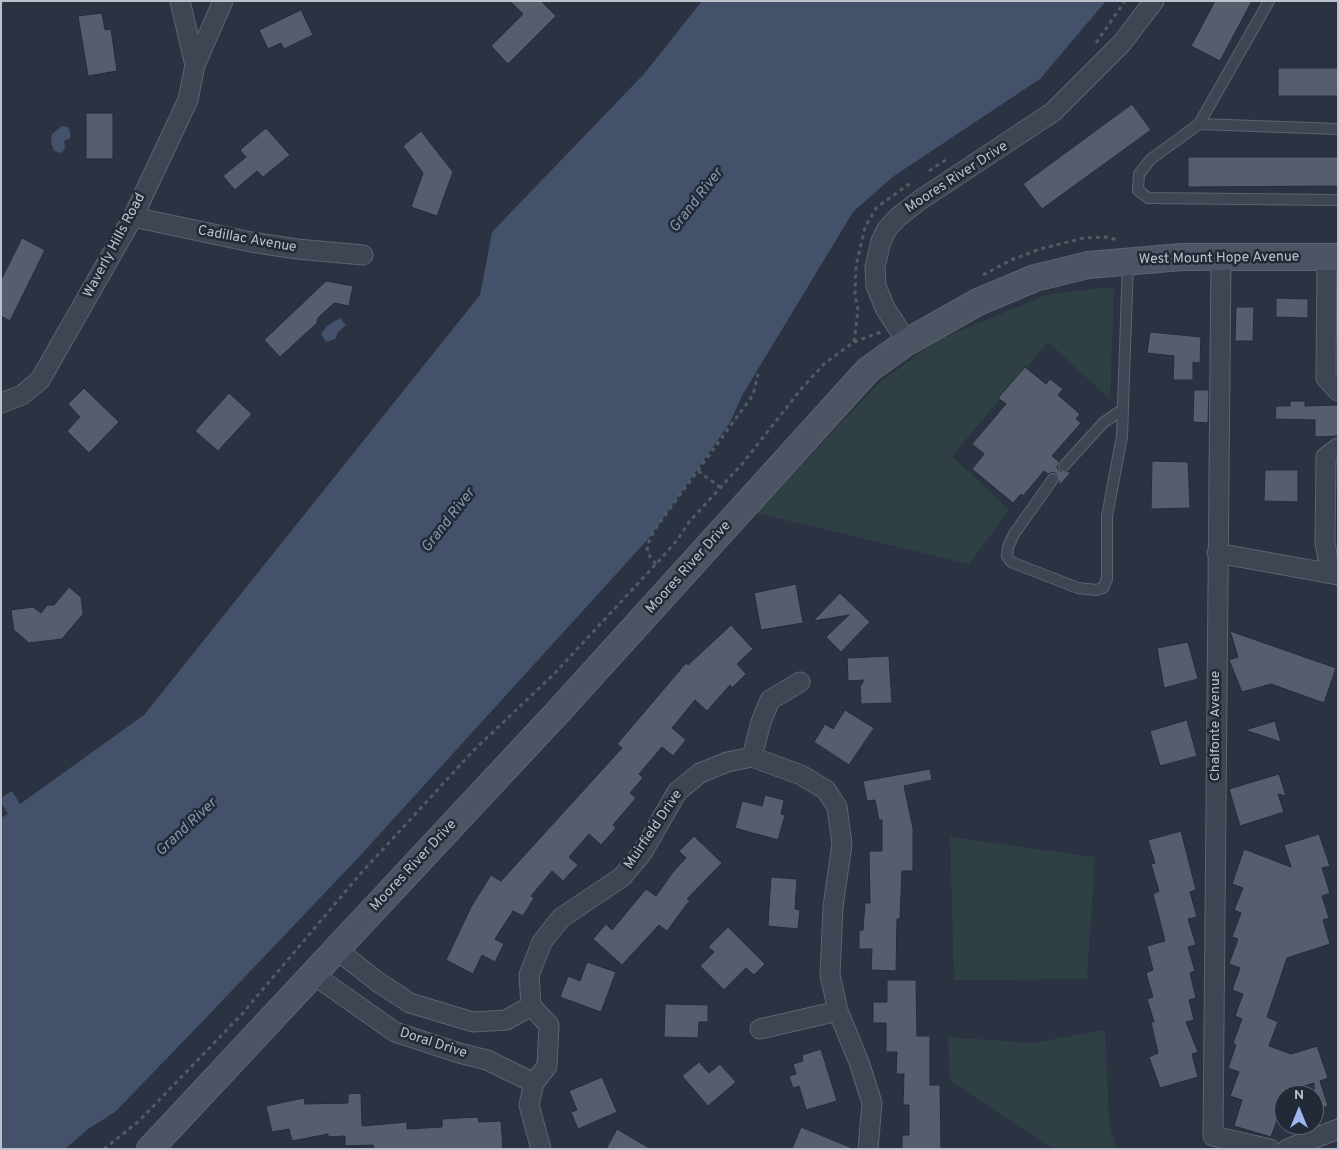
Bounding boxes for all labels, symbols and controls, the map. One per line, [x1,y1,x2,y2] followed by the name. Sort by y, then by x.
[903,139,1011,217] street label: Moores River Drive
[666,165,728,237] water label: Grand River
[80,191,150,301] street label: Waverly Hills Road
[196,223,298,257] street label: Cadillac Avenue
[1139,249,1299,269] street label: West Mount Hope Avenue
[418,485,480,557] water label: Grand River
[643,518,735,618] street label: Moores River Drive
[1208,671,1224,781] street label: Chalfonte Avenue
[621,787,687,873] street label: Muirfield Drive
[153,795,221,861] water label: Grand River
[367,817,461,915] street label: Moores River Drive
[397,1025,469,1063] street label: Doral Drive
[1274,1085,1324,1135] north arrow
[1294,1087,1304,1104] text: N

